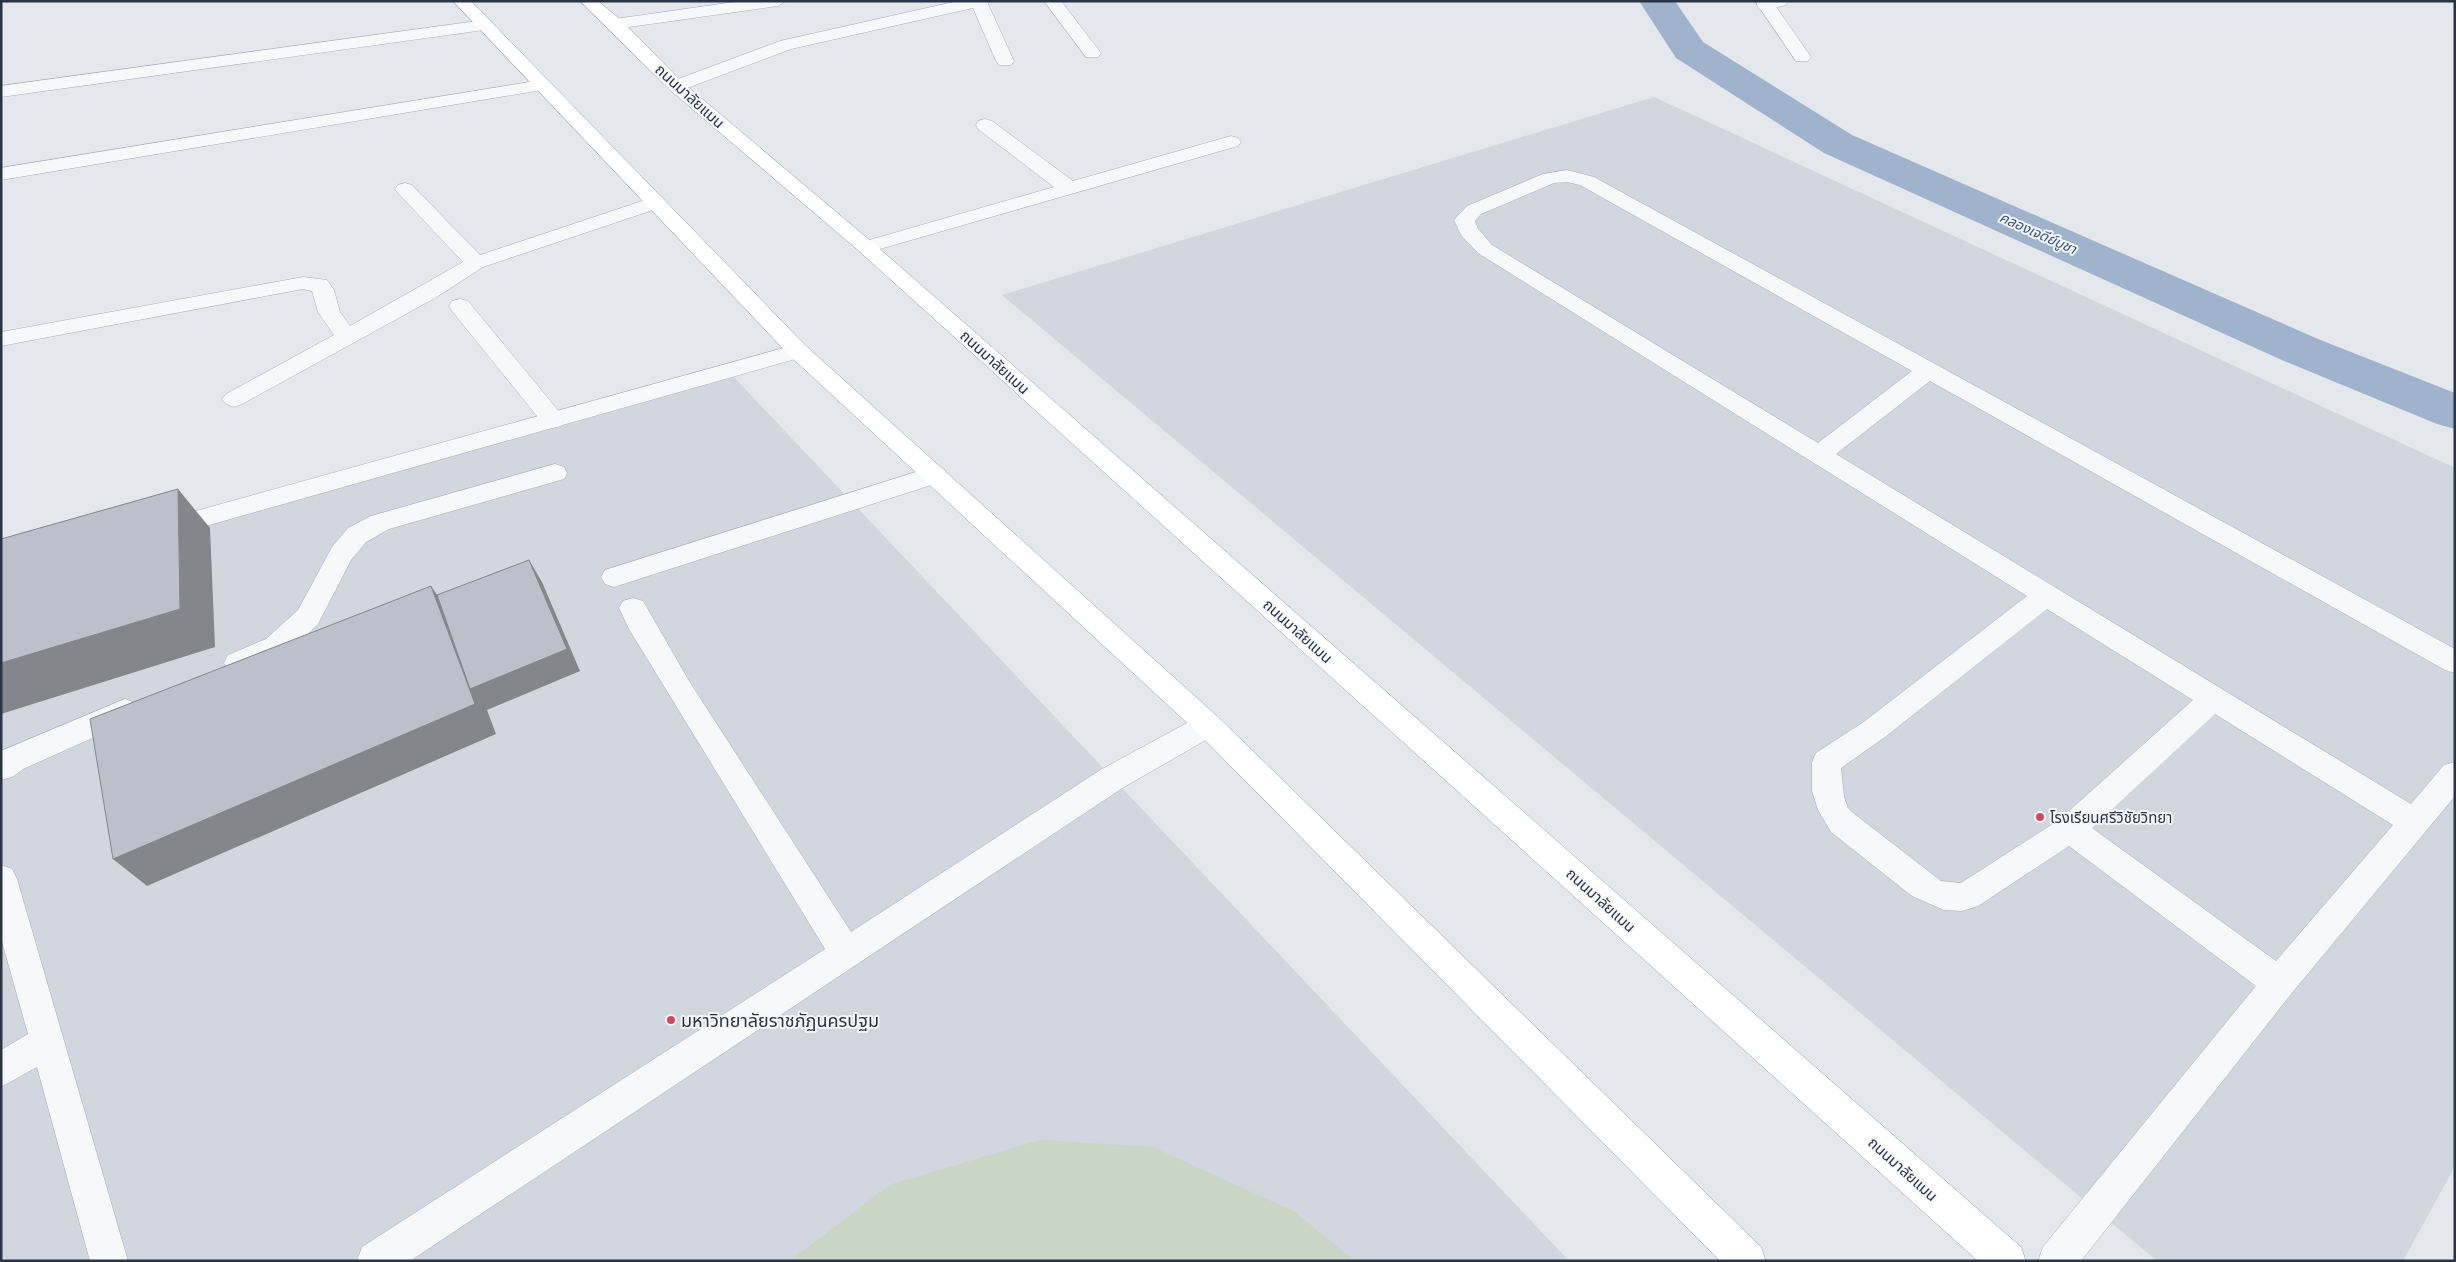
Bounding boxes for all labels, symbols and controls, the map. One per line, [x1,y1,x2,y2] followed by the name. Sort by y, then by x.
[652,61,728,131] street label: ถนนมาลัยแมน
[1997,209,2080,258] water label: คลองเจดีย์บูชา
[957,327,1033,397] street label: ถนนมาลัยแมน
[1260,596,1336,666] street label: ถนนมาลัยแมน
[2050,809,2172,826] place label: โรงเรียนศรีวิชัยวิทยา
[2034,811,2046,823] marker: โรงเรียนศรีวิชัยวิทยา
[1563,865,1639,935] street label: ถนนมาลัยแมน
[681,1010,879,1031] place label: มหาวิทยาลัยราชภัฏนครปฐม
[665,1014,677,1026] marker: มหาวิทยาลัยราชภัฏนครปฐม
[1865,1134,1941,1204] street label: ถนนมาลัยแมน

